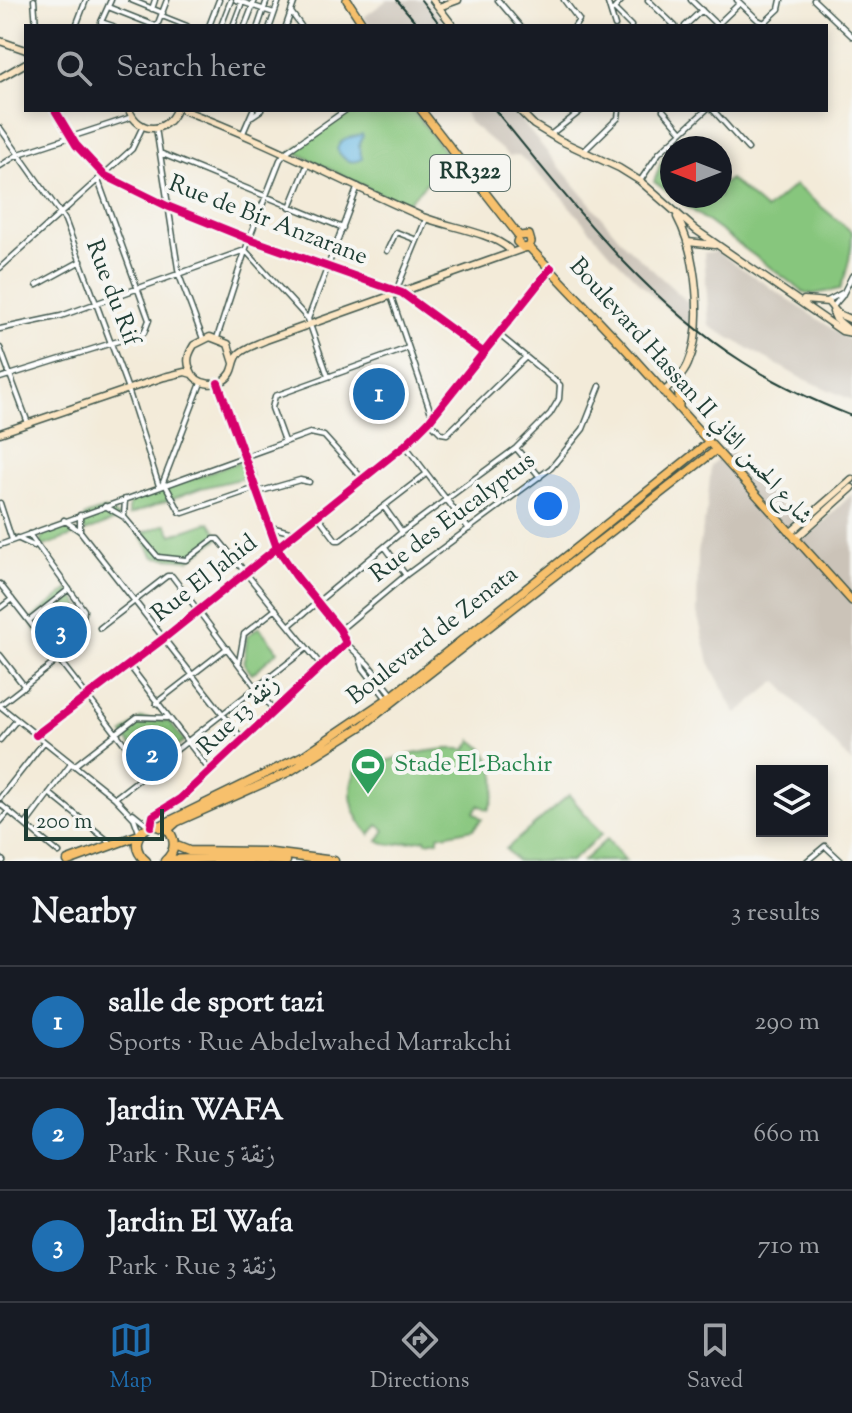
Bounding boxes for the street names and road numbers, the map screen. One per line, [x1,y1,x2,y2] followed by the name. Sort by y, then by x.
[430,155,510,191] road number: RR322
[163,167,373,275] street label: Rue de Bir Anzarane
[76,235,148,353] street label: Rue du Rif
[560,251,820,534] street label: Boulevard Hassan II شارع الحسن الثاني
[363,445,543,591] street label: Rue des Eucalyptus
[145,527,265,631] street label: Rue El Jahid
[340,558,526,714] street label: Boulevard de Zenata
[191,668,287,764] street label: Rue 13 زنقة

